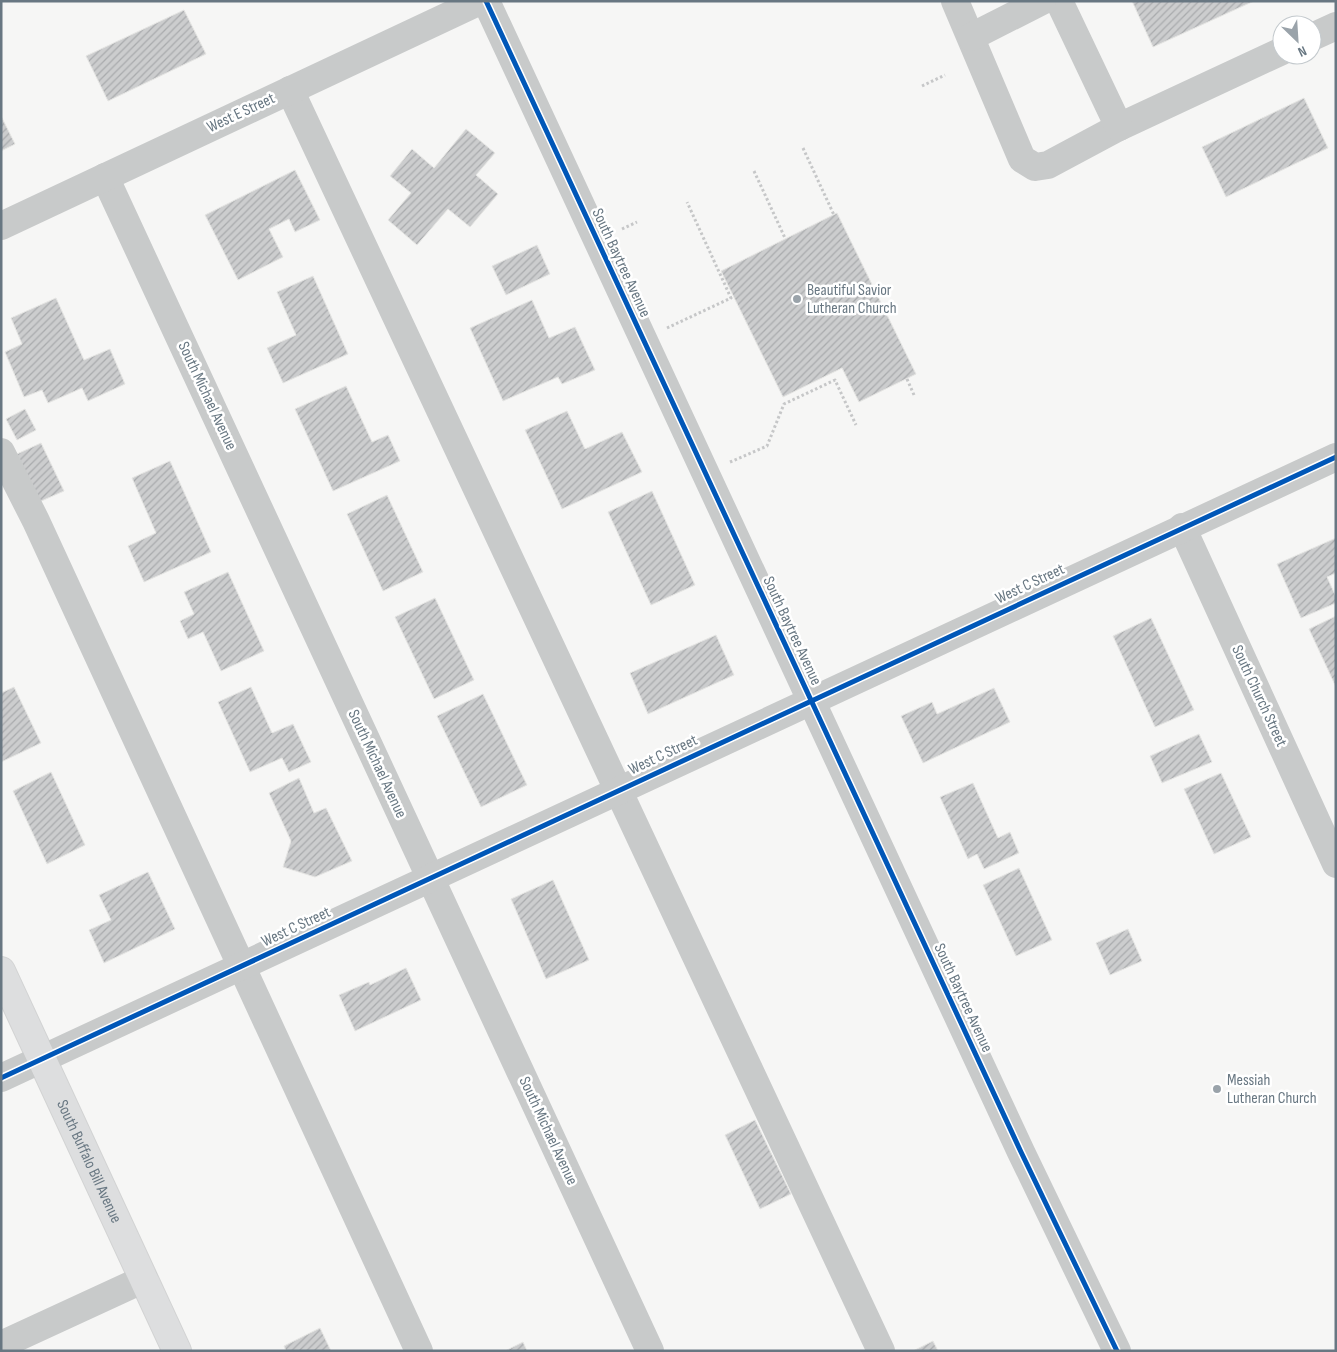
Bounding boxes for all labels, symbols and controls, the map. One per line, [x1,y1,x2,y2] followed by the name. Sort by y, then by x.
[1272,15,1322,65] north arrow
[1295,42,1309,61] text: N
[204,89,278,137] street label: West E Street
[588,206,654,320] street label: South Baytree Avenue
[807,281,897,318] place label: Beautiful Savior Lutheran Church
[791,293,803,305] marker: Beautiful Savior Lutheran Church
[174,339,240,453] street label: South Michael Avenue
[993,560,1068,608] street label: West C Street
[759,574,825,688] street label: South Baytree Avenue
[1227,642,1291,750] street label: South Church Street
[344,707,410,821] street label: South Michael Avenue
[626,731,701,779] street label: West C Street
[259,903,334,951] street label: West C Street
[930,941,996,1055] street label: South Baytree Avenue
[1227,1071,1317,1108] place label: Messiah Lutheran Church
[515,1074,581,1188] street label: South Michael Avenue
[1211,1083,1223,1095] marker: Messiah Lutheran Church
[53,1097,126,1226] street label: South Buffalo Bill Avenue

